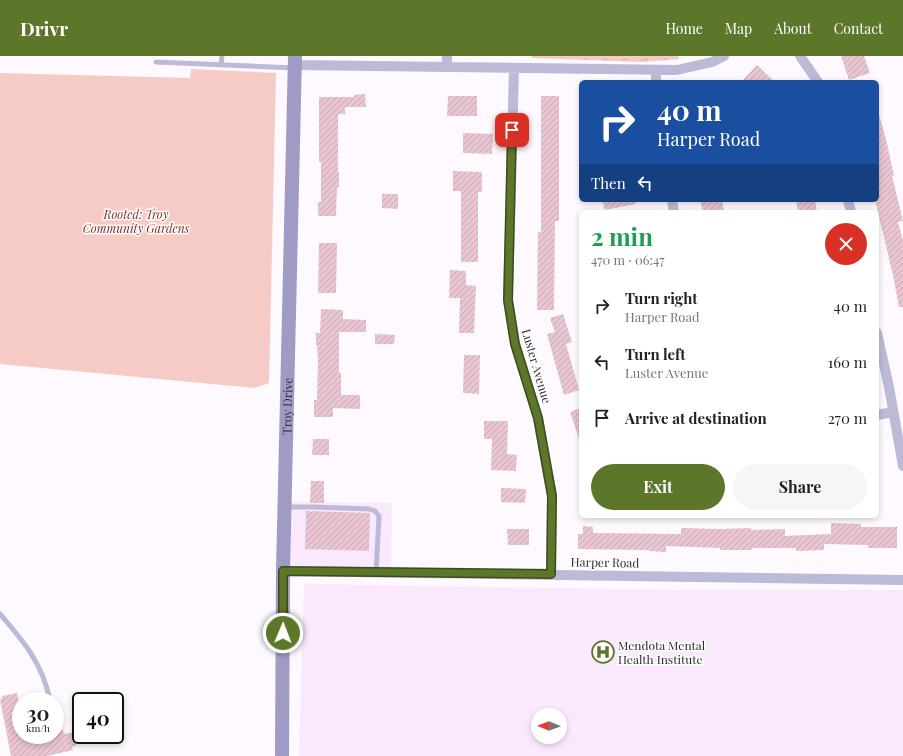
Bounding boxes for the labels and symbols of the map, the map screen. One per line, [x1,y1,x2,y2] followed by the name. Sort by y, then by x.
[495,113,529,147] pin
[83,206,190,236] park label: Rooted: Troy Community Gardens
[519,327,555,405] street label: Luster Avenue
[278,377,296,435] street label: Troy Drive
[570,553,640,571] street label: Harper Road
[262,612,304,654] position arrow
[618,637,706,667] place label: Mendota Mental Health Institute
[590,639,616,665] hospital icon: Mendota Mental Health Institute
[72,692,124,744] speed limit sign: 40
[531,708,567,744] north arrow

